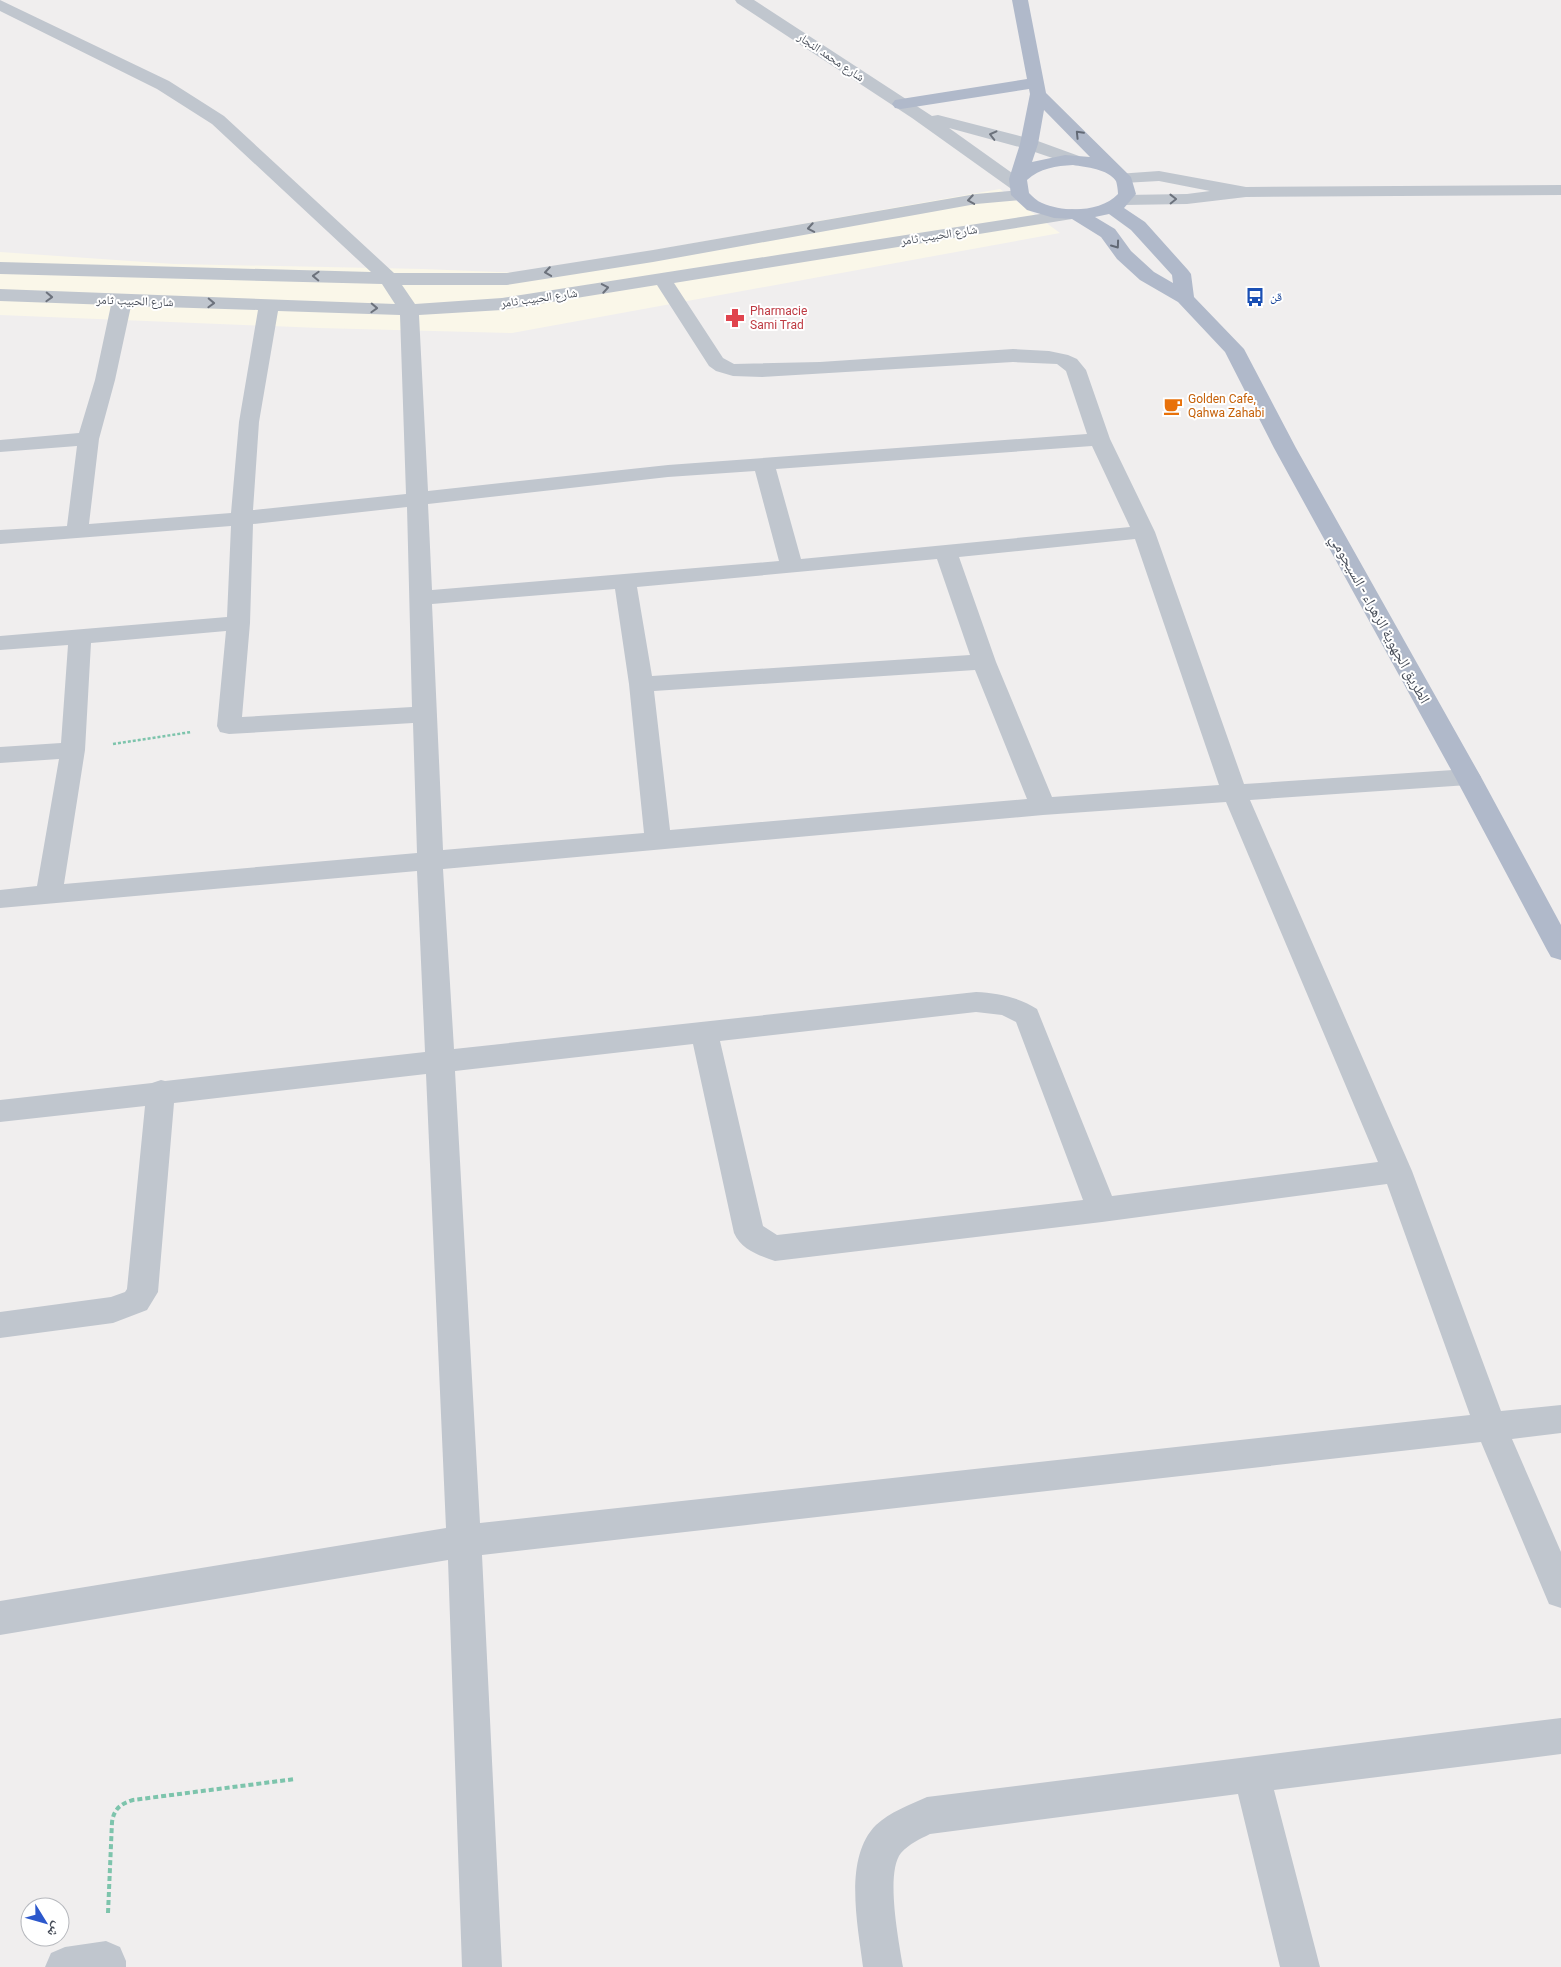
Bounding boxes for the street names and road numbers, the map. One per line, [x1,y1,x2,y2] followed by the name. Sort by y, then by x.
[794,29,867,85] street label: شارع محمد النجار
[899,222,979,249] street label: شارع الحبيب ثامر
[499,286,578,311] street label: شارع الحبيب ثامر
[95,293,174,310] street label: شارع الحبيب ثامر
[1324,531,1434,708] street label: الطريق الجهوية الزهراء - السيجومي

